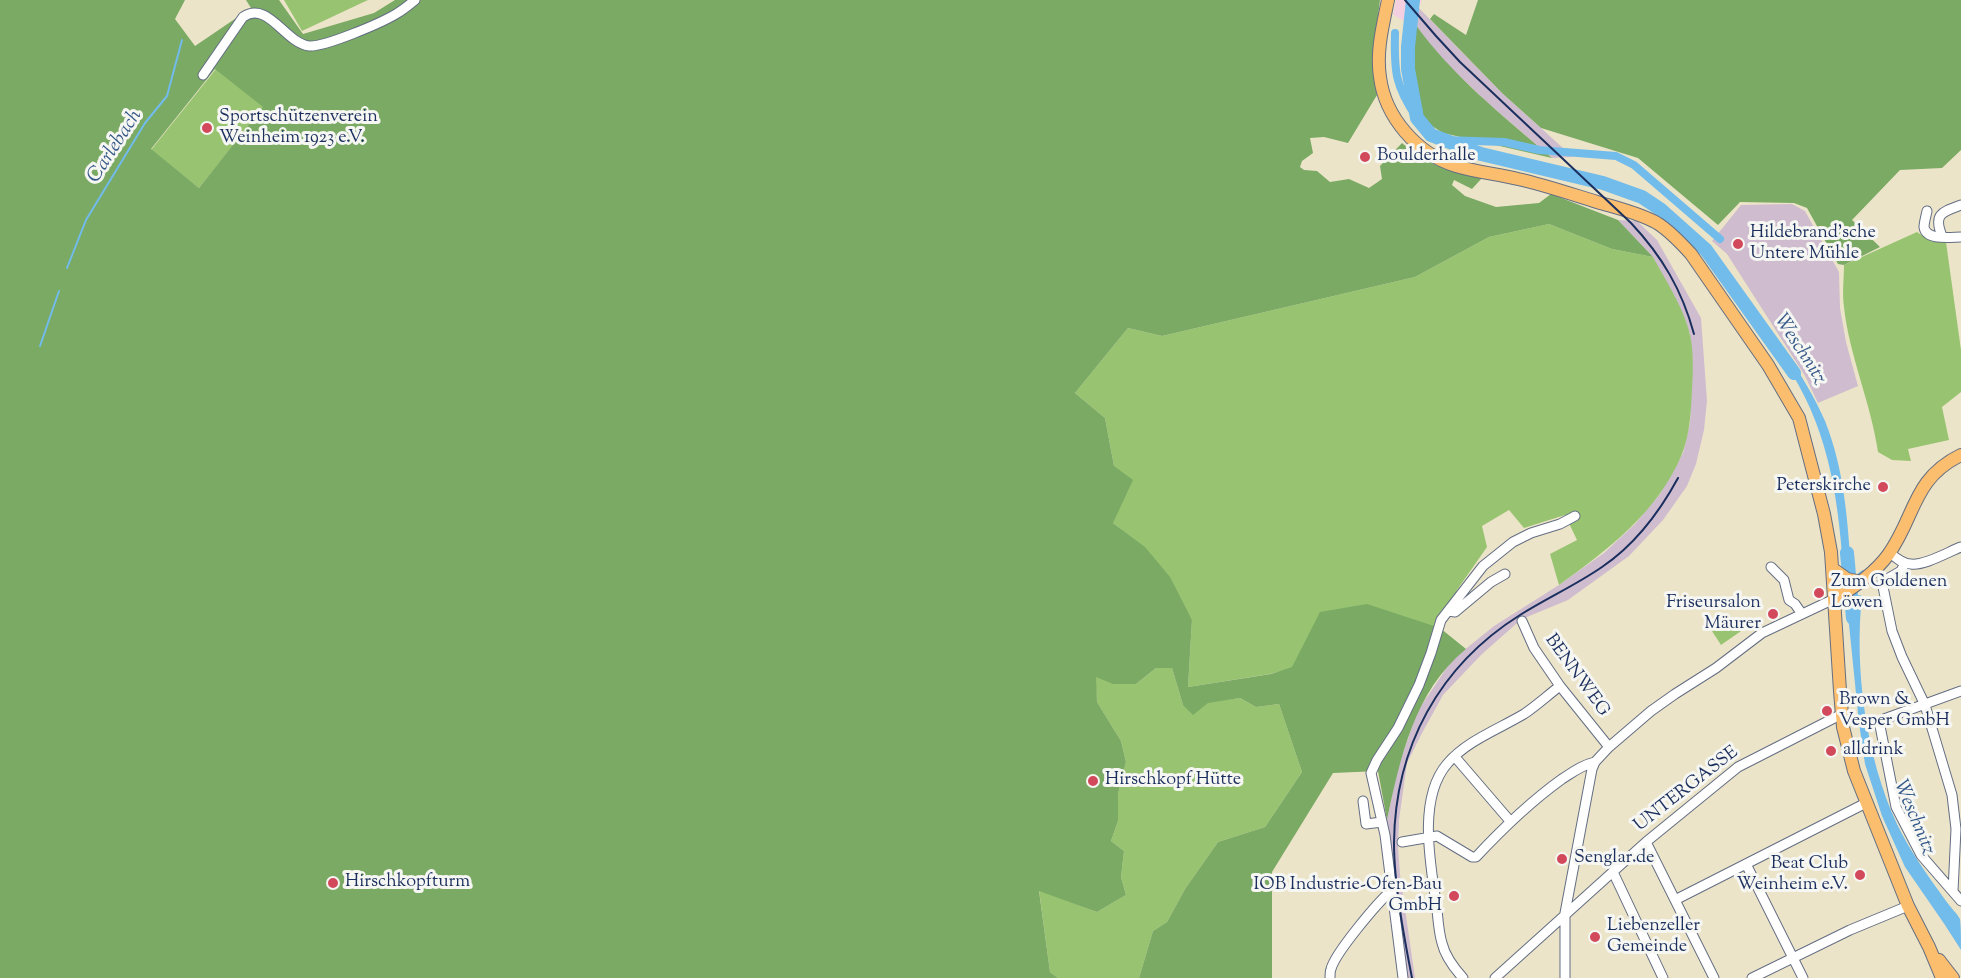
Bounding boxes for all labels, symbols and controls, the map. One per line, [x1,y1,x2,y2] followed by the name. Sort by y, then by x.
[83,106,149,188] water label: Carlebach
[219,107,378,150] place label: Sportschützenverein Weinheim 1923 e.V.
[200,121,214,135] marker: Sportschützenverein Weinheim 1923 e.V.
[1377,146,1476,168] place label: Boulderhalle
[1358,150,1372,164] marker: Boulderhalle
[1750,223,1876,266] place label: Hildebrand’sche Untere Mühle
[1731,237,1745,251] marker: Hildebrand’sche Untere Mühle
[1767,310,1831,390] water label: Weschnitz
[1777,476,1871,498] place label: Peterskirche
[1876,480,1890,494] marker: Peterskirche
[1831,572,1947,614] place label: Zum Goldenen Löwen
[1812,586,1826,600] marker: Zum Goldenen Löwen
[1666,593,1761,636] place label: Friseursalon Mäurer
[1766,607,1780,621] marker: Friseursalon Mäurer
[1539,631,1613,721] street label: BENNWEG
[1839,690,1950,732] place label: Brown & Vesper GmbH
[1820,704,1834,718] marker: Brown & Vesper GmbH
[1843,740,1903,762] place label: alldrink
[1631,743,1743,837] street label: UNTERGASSE
[1824,744,1838,758] marker: alldrink
[1105,770,1241,792] place label: Hirschkopf Hütte
[1086,774,1100,788] marker: Hirschkopf Hütte
[1886,777,1940,859] water label: Weschnitz
[1574,848,1654,870] place label: Senglar.de
[1555,852,1569,866] marker: Senglar.de
[1736,854,1848,896] place label: Beat Club Weinheim e.V.
[1853,868,1867,882] marker: Beat Club Weinheim e.V.
[345,872,470,894] place label: Hirschkopfturm
[1253,875,1442,918] place label: IOB Industrie-Ofen-Bau GmbH
[326,876,340,890] marker: Hirschkopfturm
[1447,889,1461,903] marker: IOB Industrie-Ofen-Bau GmbH
[1607,916,1700,958] place label: Liebenzeller Gemeinde
[1588,930,1602,944] marker: Liebenzeller Gemeinde

